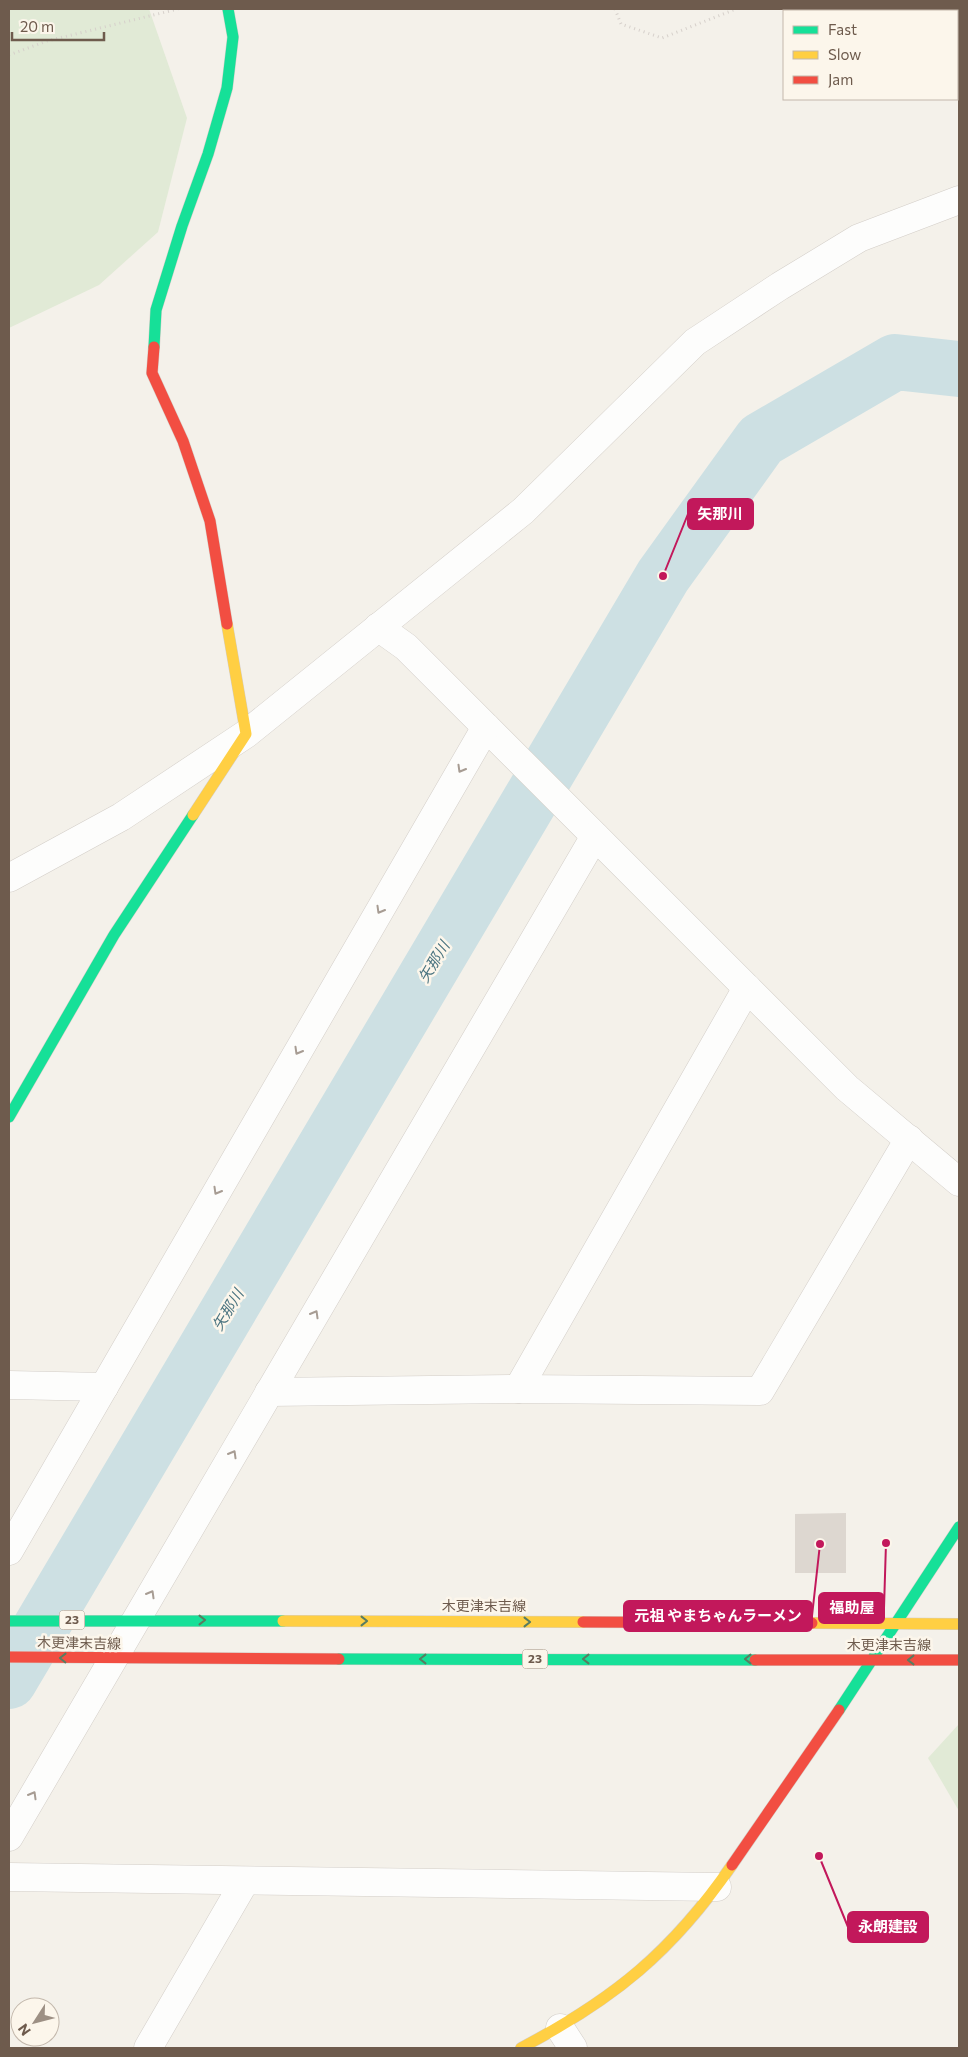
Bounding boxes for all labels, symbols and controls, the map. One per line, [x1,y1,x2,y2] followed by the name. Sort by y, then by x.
[12,10,105,42] scale bar
[783,10,958,100] legend
[20,17,54,35] text: 20 m
[828,20,857,38] text: Fast
[828,45,861,63] text: Slow
[828,70,853,88] text: Jam
[688,499,753,529] callout: 矢那川
[697,504,743,522] text: 矢那川
[458,764,468,773] one-way arrow
[376,905,386,914] one-way arrow
[414,936,453,985] water label: 矢那川
[295,1045,305,1054] one-way arrow
[213,1186,223,1195] one-way arrow
[208,1284,247,1333] water label: 矢那川
[308,1310,318,1319] one-way arrow
[226,1450,236,1459] one-way arrow
[144,1591,154,1600] one-way arrow
[819,1593,884,1623] callout: 福助屋
[442,1597,526,1614] street label: 木更津末吉線
[828,1598,875,1616] text: 福助屋
[624,1601,812,1631] callout: 元祖 やまちゃんラーメン
[634,1606,802,1624] text: 元祖 やまちゃんラーメン
[60,1610,84,1630] road number: 23
[198,1615,206,1625] one-way arrow
[361,1616,369,1626] one-way arrow
[524,1617,531,1627] one-way arrow
[37,1633,121,1652] street label: 木更津末吉線
[847,1636,931,1653] street label: 木更津末吉線
[522,1650,548,1668] road number: 23
[59,1653,66,1663] one-way arrow
[419,1654,426,1664] one-way arrow
[581,1654,589,1664] one-way arrow
[744,1654,752,1664] one-way arrow
[906,1655,914,1665] one-way arrow
[27,1791,37,1800] one-way arrow
[848,1912,928,1942] callout: 永朗建設
[858,1917,918,1935] text: 永朗建設
[10,1997,60,2047] north arrow
[14,2021,34,2039] text: N

